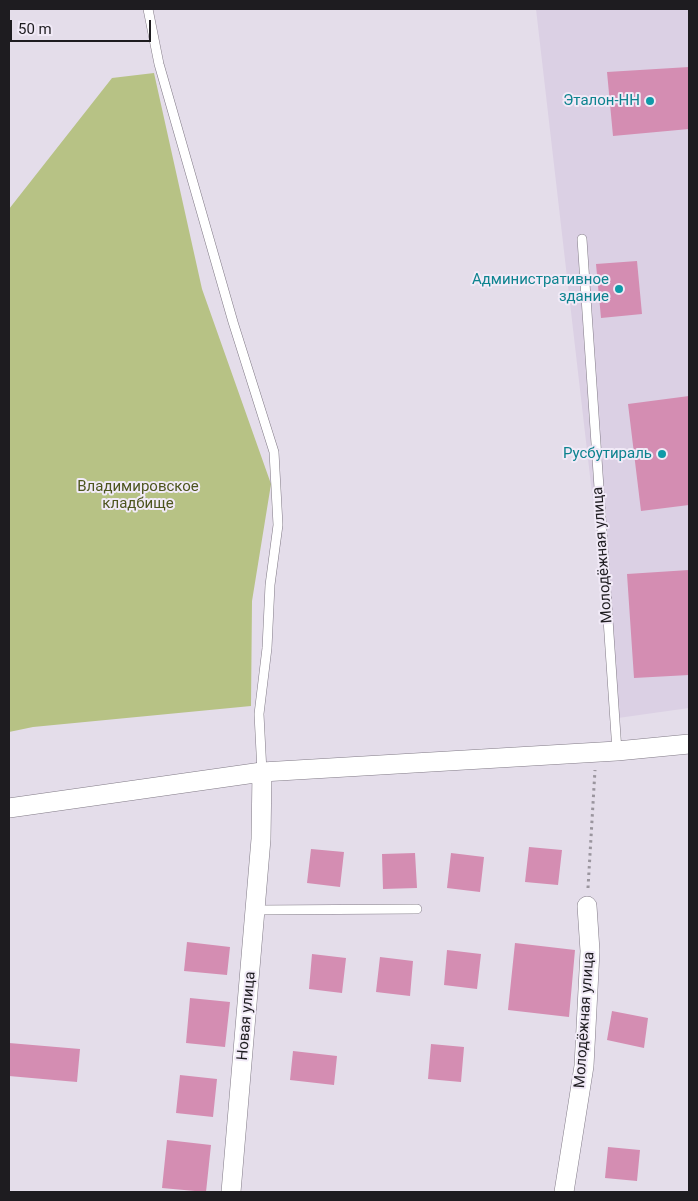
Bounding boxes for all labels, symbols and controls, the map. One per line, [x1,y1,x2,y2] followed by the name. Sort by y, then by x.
[12,10,154,42] scale bar
[18,20,52,38] text: 50 m
[563,92,640,110] place label: Эталон-НН
[644,95,656,107] marker: Эталон-НН
[472,271,609,306] place label: Административное здание
[613,283,625,295] marker: Административное здание
[563,445,652,463] place label: Русбутираль
[656,448,668,460] marker: Русбутираль
[77,478,199,513] park label: Владимировское кладбище
[589,486,617,624] street label: Молодёжная улица
[571,951,599,1089] street label: Молодёжная улица
[234,971,260,1061] street label: Новая улица

